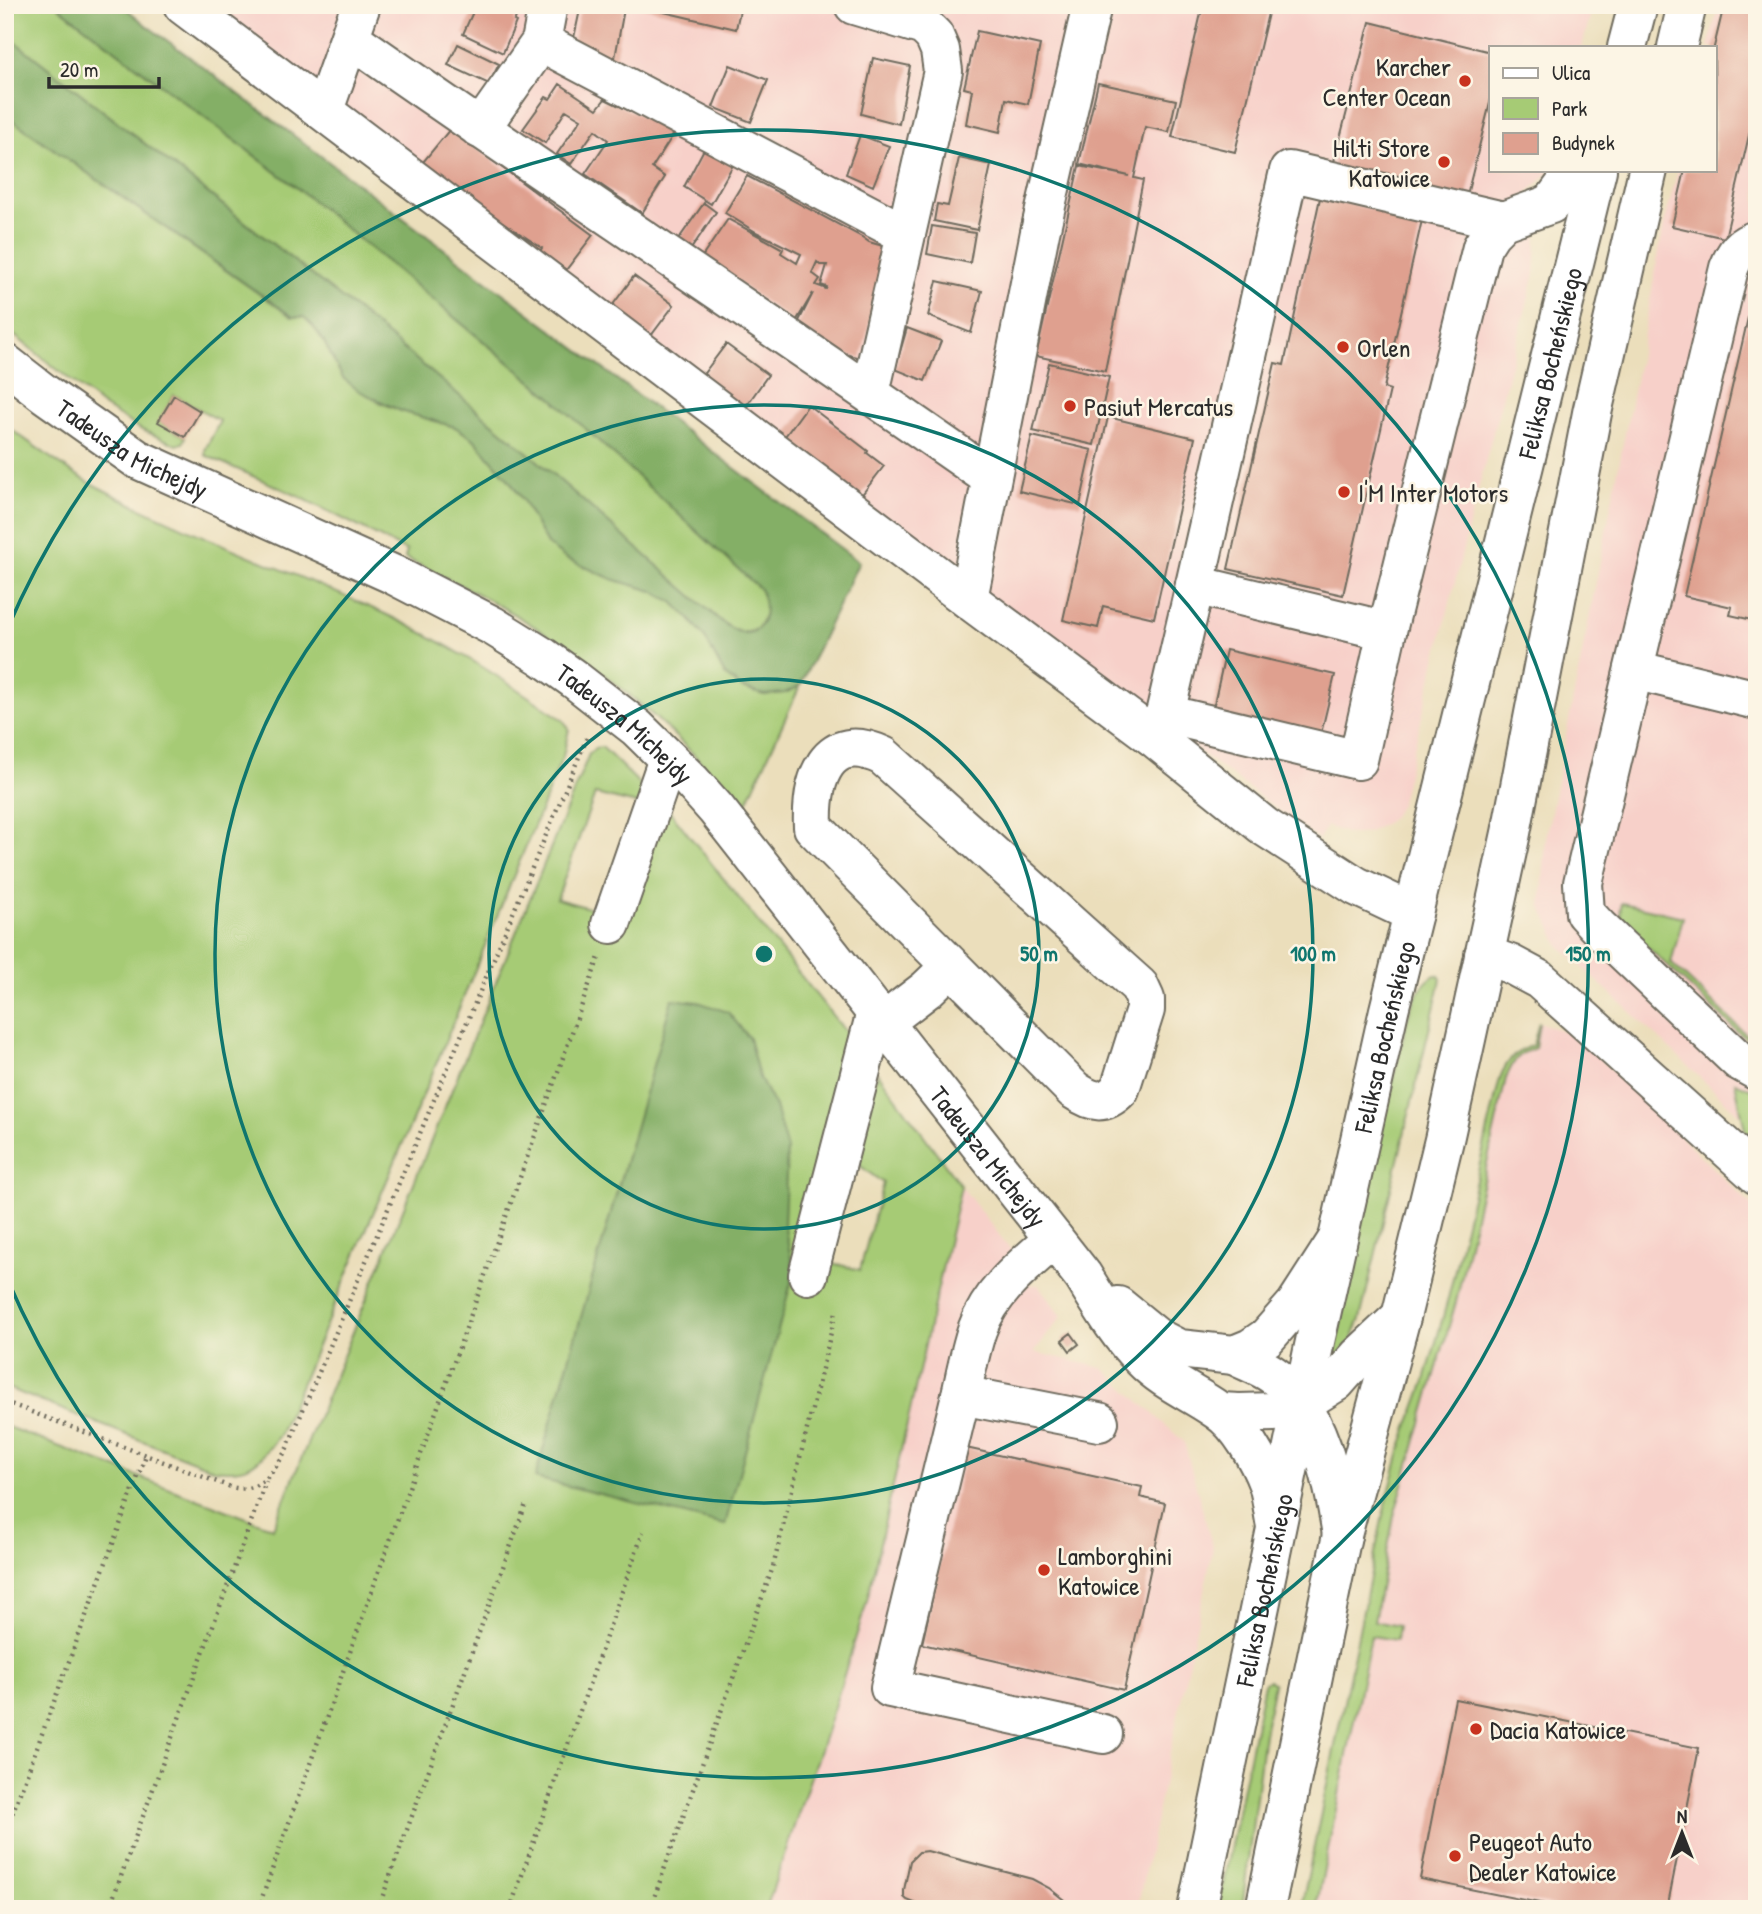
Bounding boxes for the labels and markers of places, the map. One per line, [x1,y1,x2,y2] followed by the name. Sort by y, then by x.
[1323,49,1451,114] place label: Karcher Center Ocean
[1457,73,1473,89] marker: Karcher Center Ocean
[1333,130,1430,195] place label: Hilti Store Katowice
[1436,154,1452,170] marker: Hilti Store Katowice
[1357,330,1410,365] place label: Orlen
[1335,339,1351,355] marker: Orlen
[1084,389,1233,424] place label: Pasiut Mercatus
[1062,398,1078,414] marker: Pasiut Mercatus
[1358,475,1508,510] place label: I'M Inter Motors
[1336,484,1352,500] marker: I'M Inter Motors
[752,942,776,966] centre of rings
[1058,1538,1173,1603] place label: Lamborghini Katowice
[1036,1562,1052,1578] marker: Lamborghini Katowice
[1490,1712,1626,1747] place label: Dacia Katowice
[1468,1721,1484,1737] marker: Dacia Katowice
[1469,1824,1617,1889] place label: Peugeot Auto Dealer Katowice
[1447,1848,1463,1864] marker: Peugeot Auto Dealer Katowice

